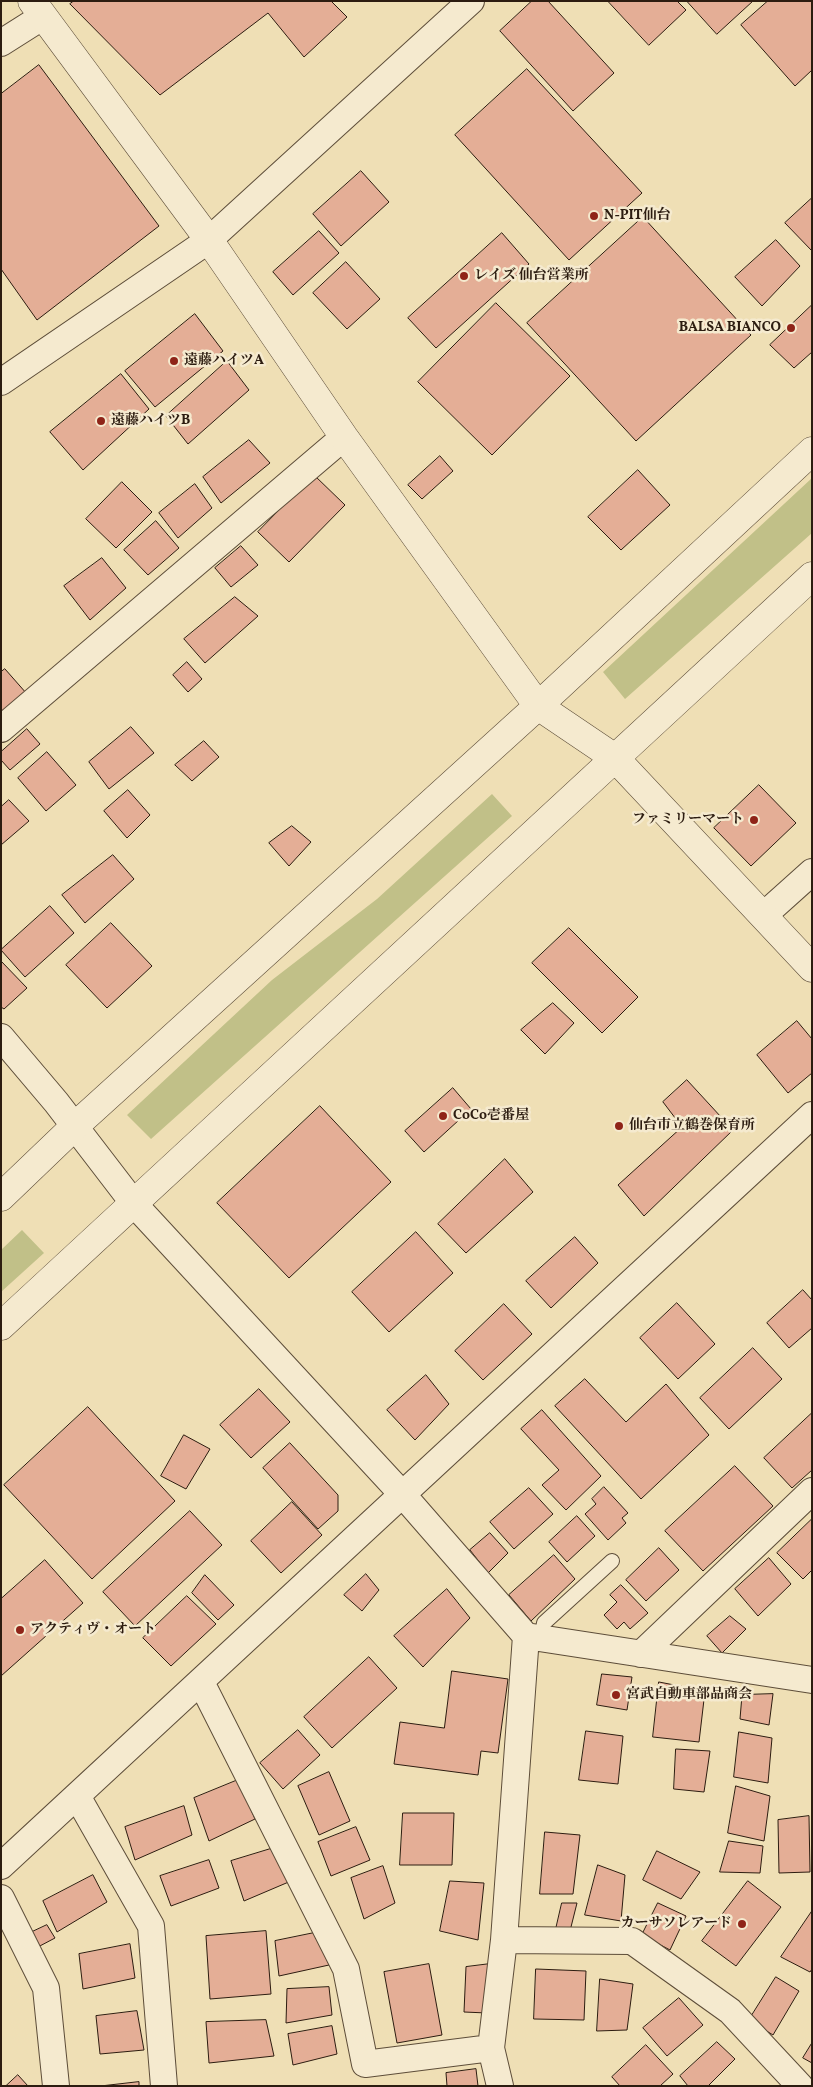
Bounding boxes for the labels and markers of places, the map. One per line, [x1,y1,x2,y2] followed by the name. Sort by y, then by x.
[604,208,671,224] place label: N-PIT仙台
[588,210,600,222] marker: N-PIT仙台
[474,268,589,284] place label: レイズ 仙台営業所
[458,270,470,282] marker: レイズ 仙台営業所
[679,320,781,336] place label: BALSA BIANCO
[785,322,797,334] marker: BALSA BIANCO
[184,353,264,369] place label: 遠藤ハイツA
[168,355,180,367] marker: 遠藤ハイツA
[111,413,190,429] place label: 遠藤ハイツB
[95,415,107,427] marker: 遠藤ハイツB
[632,812,744,828] place label: ファミリーマート
[748,814,760,826] marker: ファミリーマート
[453,1108,529,1124] place label: CoCo壱番屋
[437,1110,449,1122] marker: CoCo壱番屋
[629,1118,755,1134] place label: 仙台市立鶴巻保育所
[613,1120,625,1132] marker: 仙台市立鶴巻保育所
[30,1622,156,1638] place label: アクティヴ・オート
[14,1624,26,1636] marker: アクティヴ・オート
[626,1687,752,1703] place label: 宮武自動車部品商会
[610,1689,622,1701] marker: 宮武自動車部品商会
[620,1916,732,1932] place label: カーサソレアード
[736,1918,748,1930] marker: カーサソレアード

